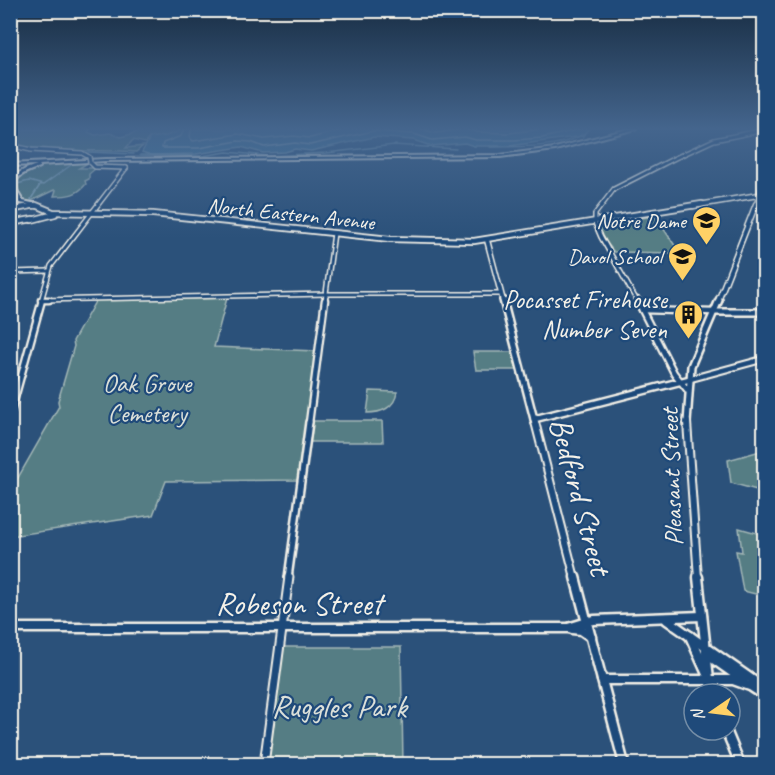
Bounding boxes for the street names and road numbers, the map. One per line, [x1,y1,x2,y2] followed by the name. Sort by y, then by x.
[206,191,378,237] street label: North Eastern Avenue
[653,405,690,546] street label: Pleasant Street
[540,413,622,583] street label: Bedford Street
[216,583,387,624] street label: Robeson Street

